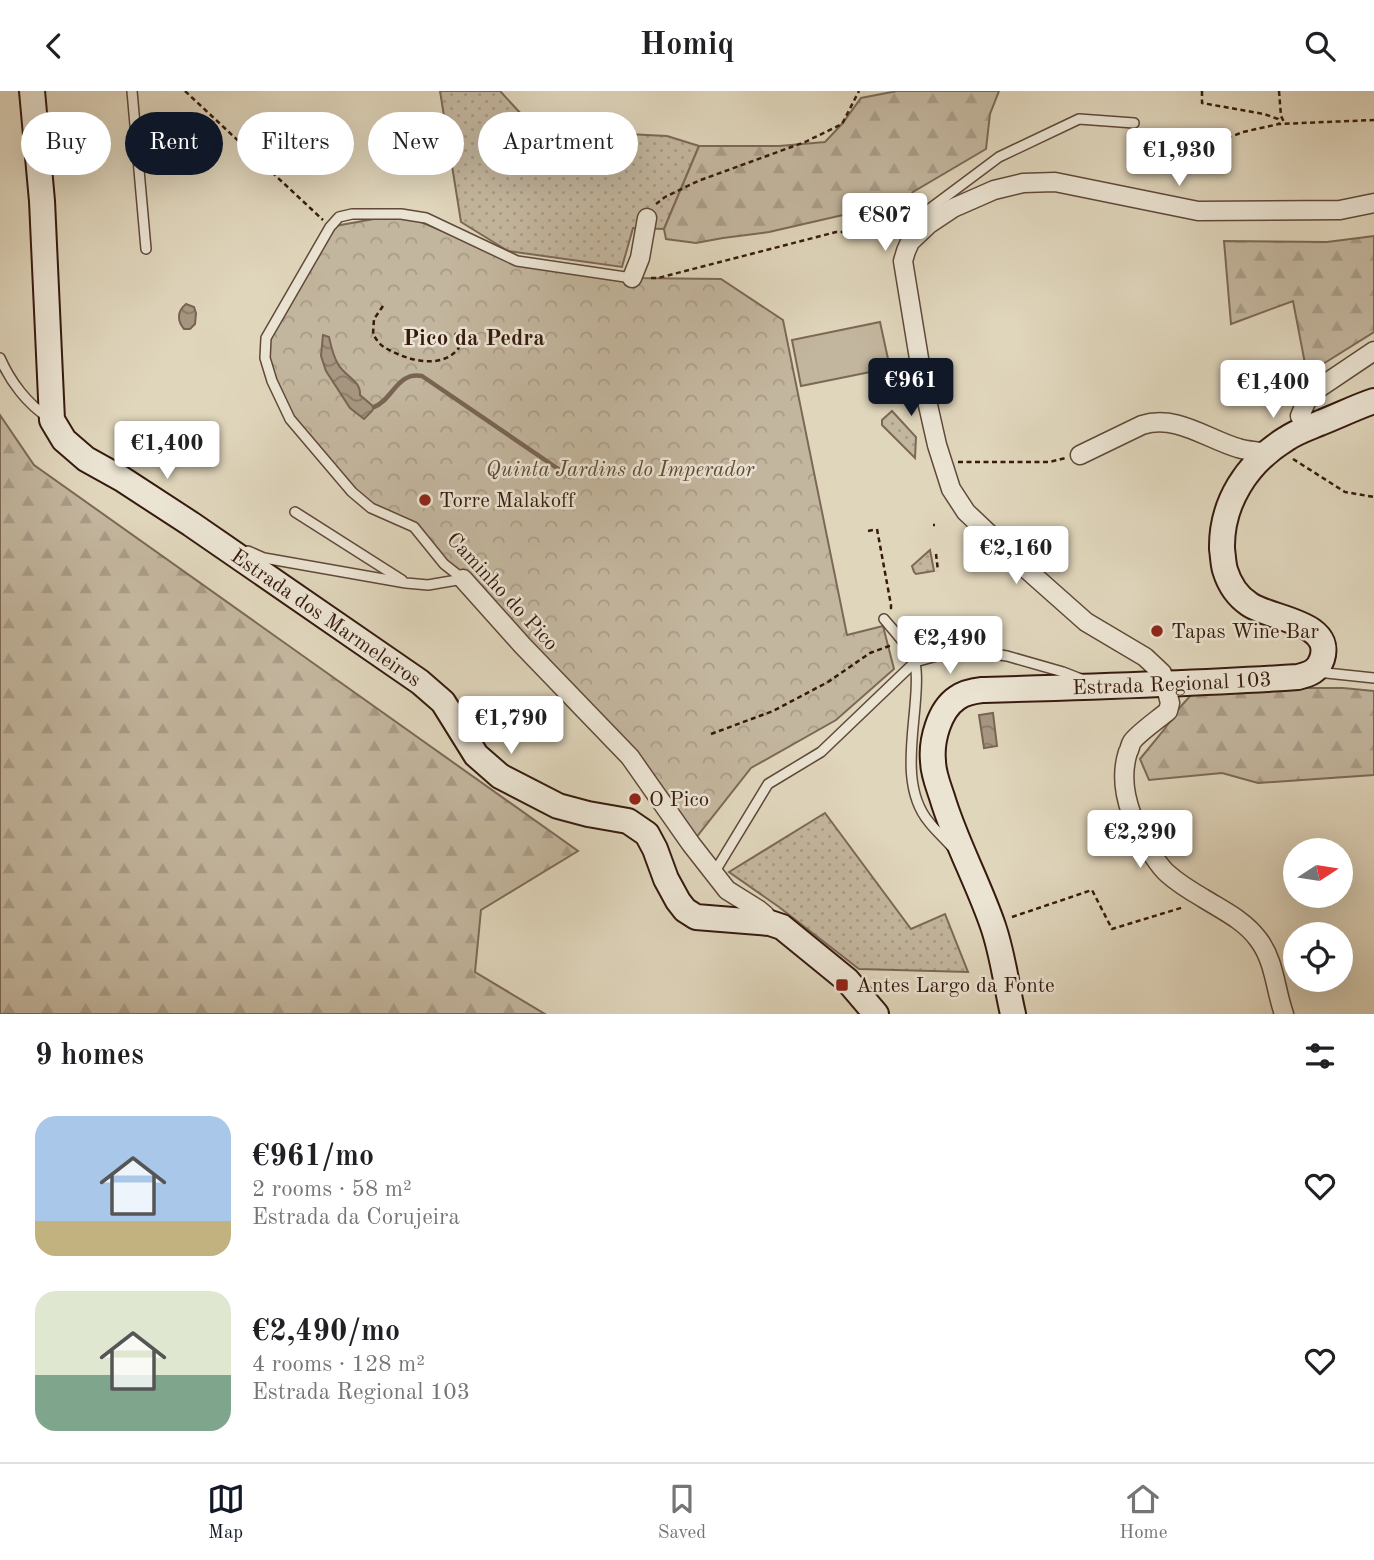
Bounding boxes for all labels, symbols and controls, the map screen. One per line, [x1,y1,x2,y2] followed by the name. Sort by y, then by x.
[35,27,73,65] icon: back
[1301,27,1339,65] icon: search
[640,30,734,62] text: Homiq
[21,112,111,175] chip: Buy
[125,112,223,175] chip: Rent
[237,112,354,175] chip: Filters
[368,112,464,175] chip: New
[478,112,638,175] chip: Apartment
[1122,129,1236,188] pin: €1,930
[1142,139,1216,162] text: €1,930
[844,193,926,253] pin: €807
[858,204,912,227] text: €807
[403,327,545,350] district label: Pico da Pedra
[870,359,952,418] pin: €961
[1216,361,1330,420] pin: €1,400
[884,369,938,392] text: €961
[1236,371,1310,394] text: €1,400
[110,421,224,481] pin: €1,400
[130,432,204,455] text: €1,400
[486,460,755,481] park label: Quinta Jardins do Imperador
[439,491,576,512] place label: Torre Malakoff
[417,492,433,508] marker: Torre Malakoff
[959,526,1073,586] pin: €2,160
[442,529,562,655] street label: Caminho do Pico
[979,537,1053,560] text: €2,160
[227,546,424,691] street label: Estrada dos Marmeleiros
[893,617,1007,676] pin: €2,490
[1171,622,1319,643] place label: Tapas Wine Bar
[1149,623,1165,639] marker: Tapas Wine Bar
[913,627,987,650] text: €2,490
[1072,670,1272,699] street label: Estrada Regional 103
[454,697,568,756] pin: €1,790
[474,707,548,730] text: €1,790
[649,790,709,811] place label: O Pico
[627,791,643,807] marker: O Pico
[1083,811,1197,870] pin: €2,290
[1103,821,1177,844] text: €2,290
[1283,838,1353,908] north arrow
[1283,838,1353,992] map controls
[1283,922,1353,992] button: locate
[856,976,1055,997] place label: Antes Largo da Fonte
[834,977,850,993] marker: Antes Largo da Fonte
[1301,1037,1339,1075] icon: filters
[35,1041,144,1071] text: 9 homes
[252,1142,374,1172] text: €961/mo
[91,1144,175,1228] icon: home
[1301,1167,1339,1205] icon: heart
[252,1178,412,1201] text: 2 rooms · 58 m²
[252,1206,460,1229] text: Estrada da Corujeira
[252,1317,400,1347] text: €2,490/mo
[91,1319,175,1403] icon: home
[1301,1342,1339,1380] icon: heart
[252,1353,425,1376] text: 4 rooms · 128 m²
[252,1381,470,1404] text: Estrada Regional 103
[207,1480,245,1545] tab: Map
[658,1480,706,1545] tab: Saved
[1119,1480,1167,1545] tab: Home

